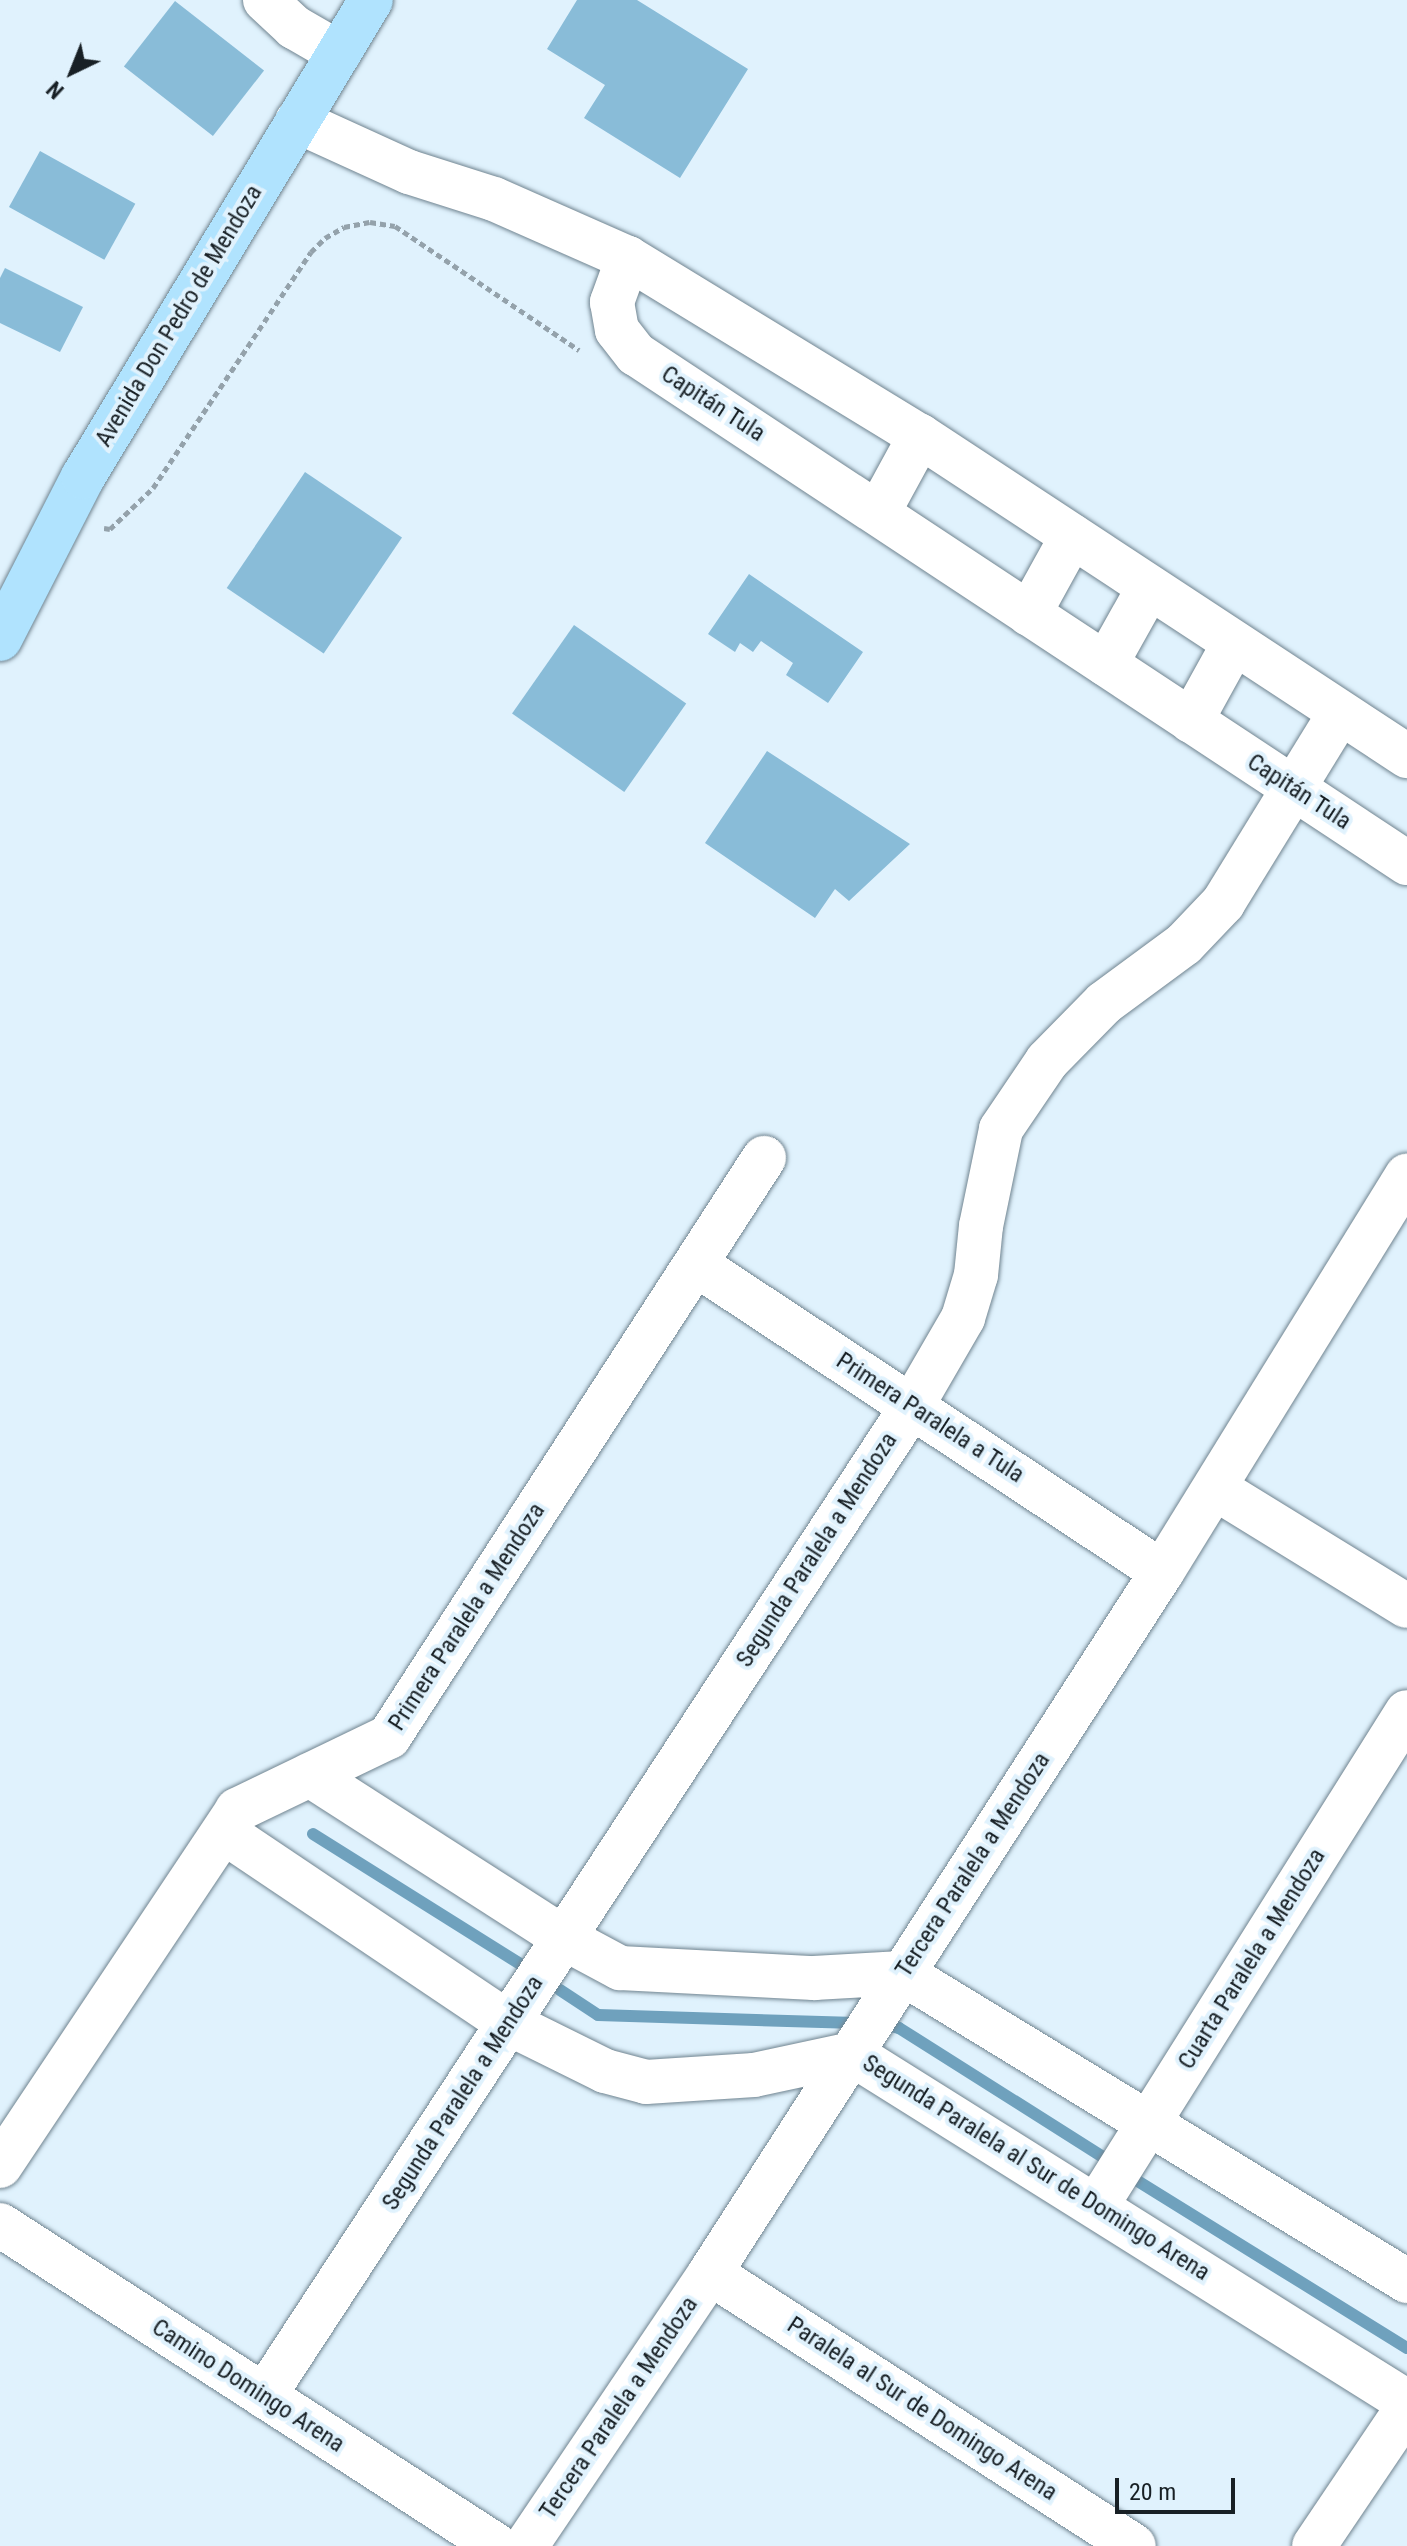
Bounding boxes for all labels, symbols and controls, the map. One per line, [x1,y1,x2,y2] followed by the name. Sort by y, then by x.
[32,32,112,112] north arrow
[42,76,69,104] text: N
[89,180,269,452] street label: Avenida Don Pedro de Mendoza
[656,360,770,448] street label: Capitán Tula
[1242,748,1356,836] street label: Capitán Tula
[831,1346,1029,1490] street label: Primera Paralela a Tula
[730,1427,904,1673] street label: Segunda Paralela a Mendoza
[383,1498,551,1736] street label: Primera Paralela a Mendoza
[890,1747,1056,1983] street label: Tercera Paralela a Mendoza
[1172,1843,1332,2075] street label: Cuarta Paralela a Mendoza
[376,1970,550,2216] street label: Segunda Paralela a Mendoza
[857,2049,1215,2287] street label: Segunda Paralela al Sur de Domingo Arena
[534,2291,704,2525] street label: Tercera Paralela a Mendoza
[782,2311,1062,2507] street label: Paralela al Sur de Domingo Arena
[146,2313,350,2459] street label: Camino Domingo Arena
[1119,2462,1239,2512] scale bar
[1129,2478,1176,2506] text: 20 m

